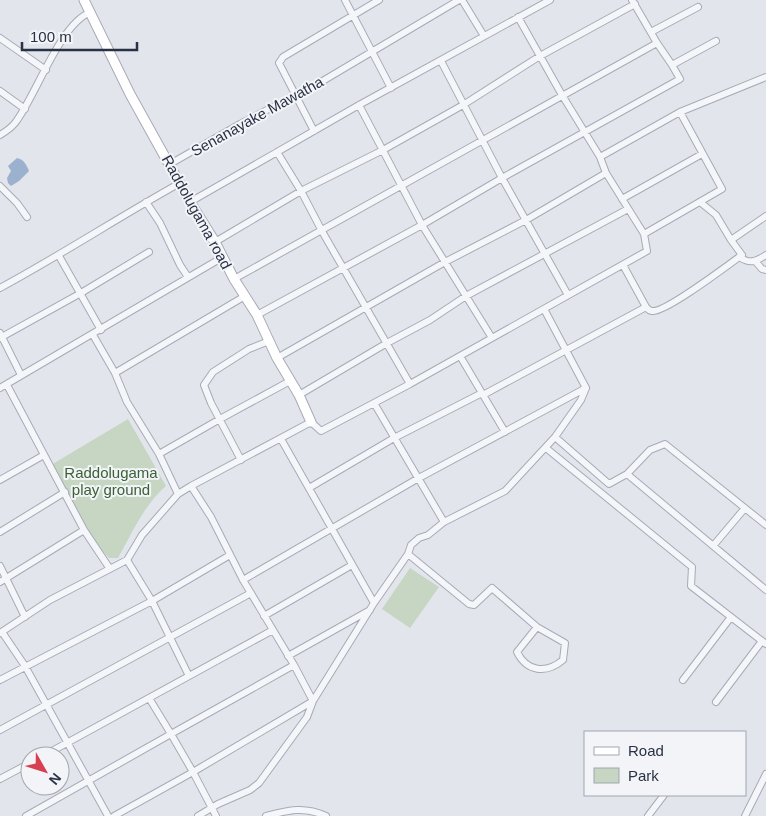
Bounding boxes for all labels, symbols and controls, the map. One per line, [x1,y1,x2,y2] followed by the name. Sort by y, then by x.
[22,20,138,52] scale bar
[30,28,72,45] text: 100 m
[188,72,327,159] street label: Senanayake Mawatha
[159,152,235,272] street label: Raddolugama road
[64,464,158,498] park label: Raddolugama play ground
[584,731,746,796] legend
[628,742,664,759] text: Road
[20,746,70,796] north arrow
[628,767,659,784] text: Park
[46,770,65,788] text: N

